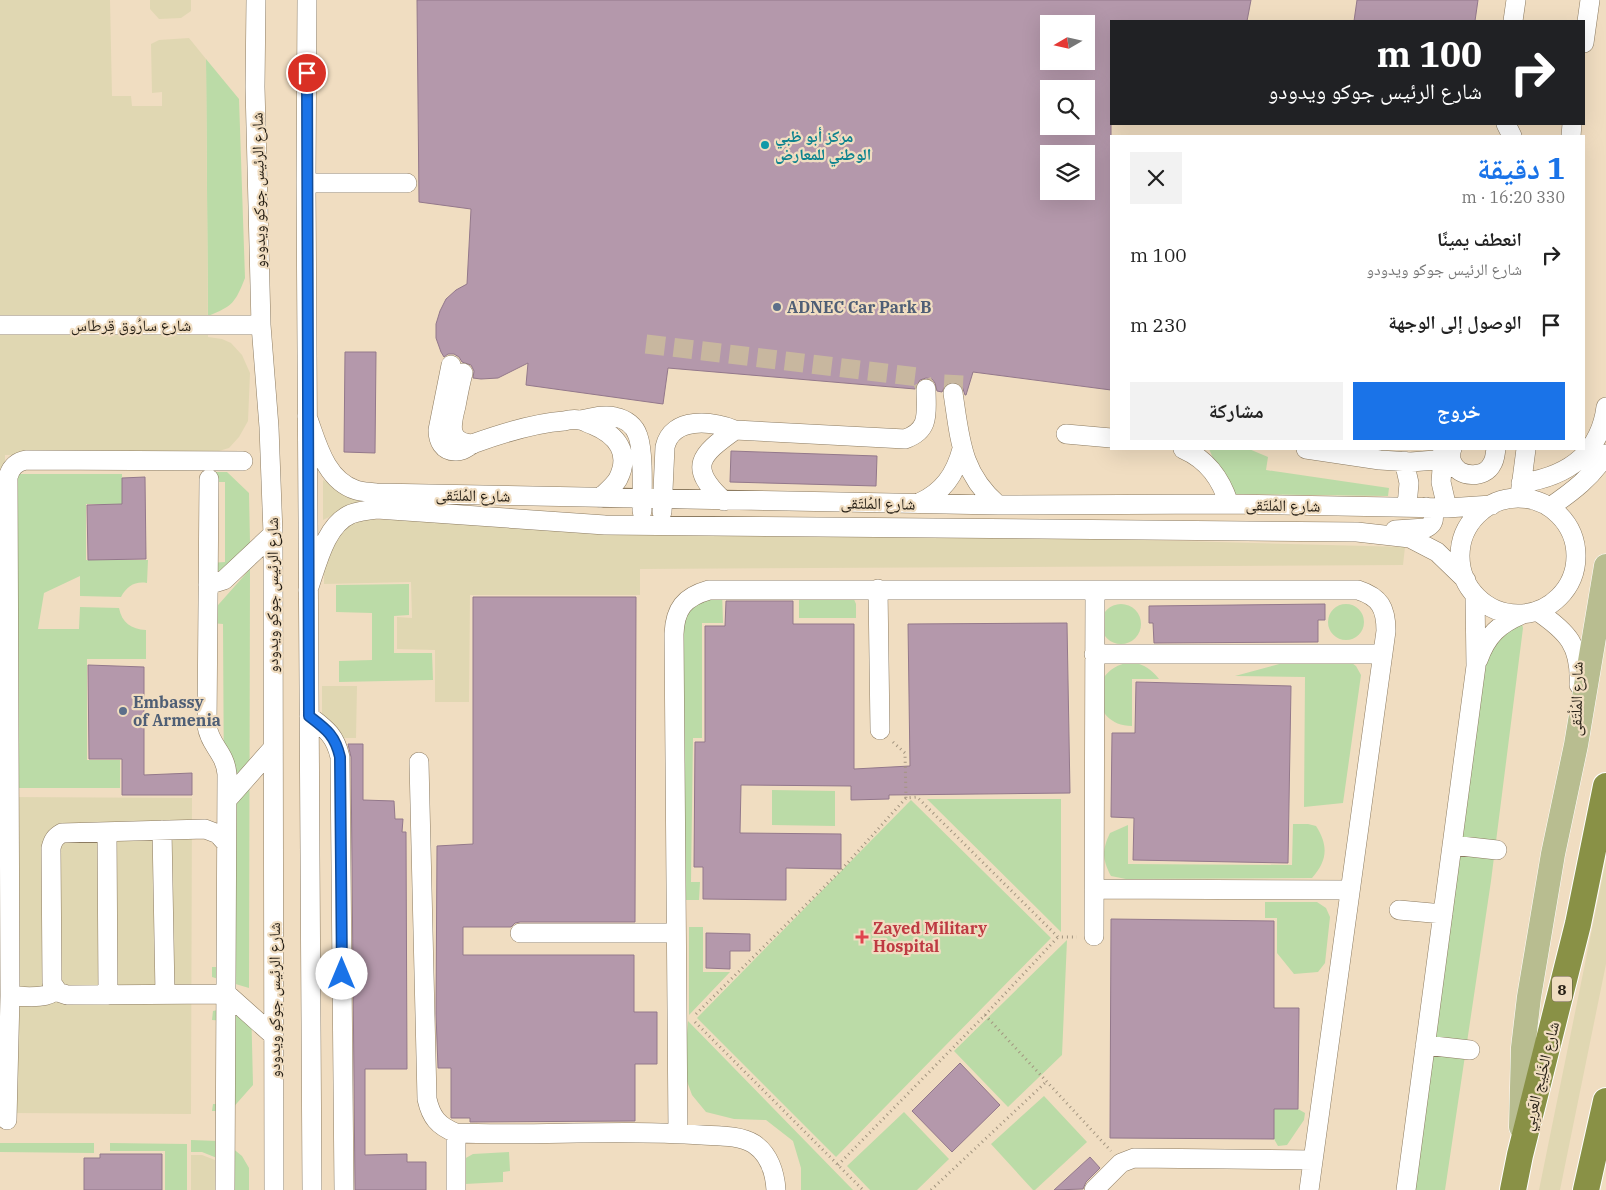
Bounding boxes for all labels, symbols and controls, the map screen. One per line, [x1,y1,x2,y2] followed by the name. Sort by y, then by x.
[1040,15,1095,70] north arrow
[1040,15,1095,200] map controls
[1377,31,1482,77] text: 100 m
[1500,40,1565,105] icon: right
[286,52,328,94] pin
[293,59,321,87] icon: arrive
[1268,76,1482,105] text: شارع الرئيس جوكو ويدودو
[1040,80,1095,135] button: search
[247,112,270,268] street label: شارع الرئيس جوكو ويدودو
[775,126,871,167] place label: مركز أبو ظبي الوطني للمعارض
[759,139,771,151] marker: مركز أبو ظبي الوطني للمعارض
[1040,145,1095,200] button: layers
[1477,148,1565,187] text: 1 دقيقة
[1130,152,1182,204] button: close
[1462,187,1565,207] text: 330 m · 16:20
[1437,227,1522,251] text: انعطف يمينًا
[1537,241,1565,269] icon: right
[1130,243,1187,267] text: 100 m
[1366,259,1522,279] text: شارع الرئيس جوكو ويدودو
[787,297,932,317] place label: ADNEC Car Park B
[771,301,783,313] marker: ADNEC Car Park B
[1388,310,1522,334] text: الوصول إلى الوجهة
[1537,311,1565,339] icon: arrive
[1130,313,1187,337] text: 230 m
[71,315,191,336] street label: شارع سارُوق قِرطاس
[1130,382,1343,440] button: مشاركة
[1353,382,1565,440] button: خروج
[435,484,511,507] street label: شارع المُلتَقى
[840,492,916,515] street label: شارع المُلتَقى
[1245,494,1321,517] street label: شارع المُلتَقى
[262,517,283,673] street label: شارع الرئيس جوكو ويدودو
[1565,661,1588,737] street label: شارع المُلْتَقى
[133,692,221,730] place label: Embassy of Armenia
[117,705,129,717] marker: Embassy of Armenia
[873,918,988,956] place label: Zayed Military Hospital
[264,922,285,1078] street label: شارع الرئيس جوكو ويدودو
[855,930,869,944] marker: Zayed Military Hospital
[315,947,367,999] position arrow
[1552,976,1572,1002] road number: 8
[1517,1019,1566,1133] street label: شارع الخَلِيج العَربِي

